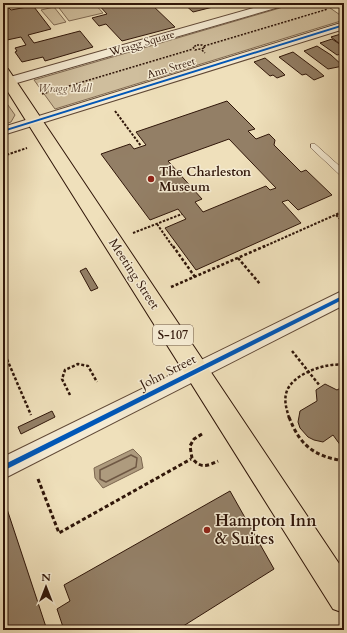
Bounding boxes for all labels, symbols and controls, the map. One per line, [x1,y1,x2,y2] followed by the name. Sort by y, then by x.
[107,27,176,60] street label: Wragg Square
[145,53,197,82] street label: Ann Street
[38,81,93,96] park label: Wragg Mall
[159,163,252,196] place label: The Charleston Museum
[146,174,156,184] marker: The Charleston Museum
[104,235,164,313] street label: Meeting Street
[153,325,193,345] road number: S-107
[135,350,199,395] street label: John Street
[215,510,317,550] place label: Hampton Inn & Suites
[202,525,212,535] marker: Hampton Inn & Suites
[26,567,66,607] north arrow
[41,570,51,585] text: N

